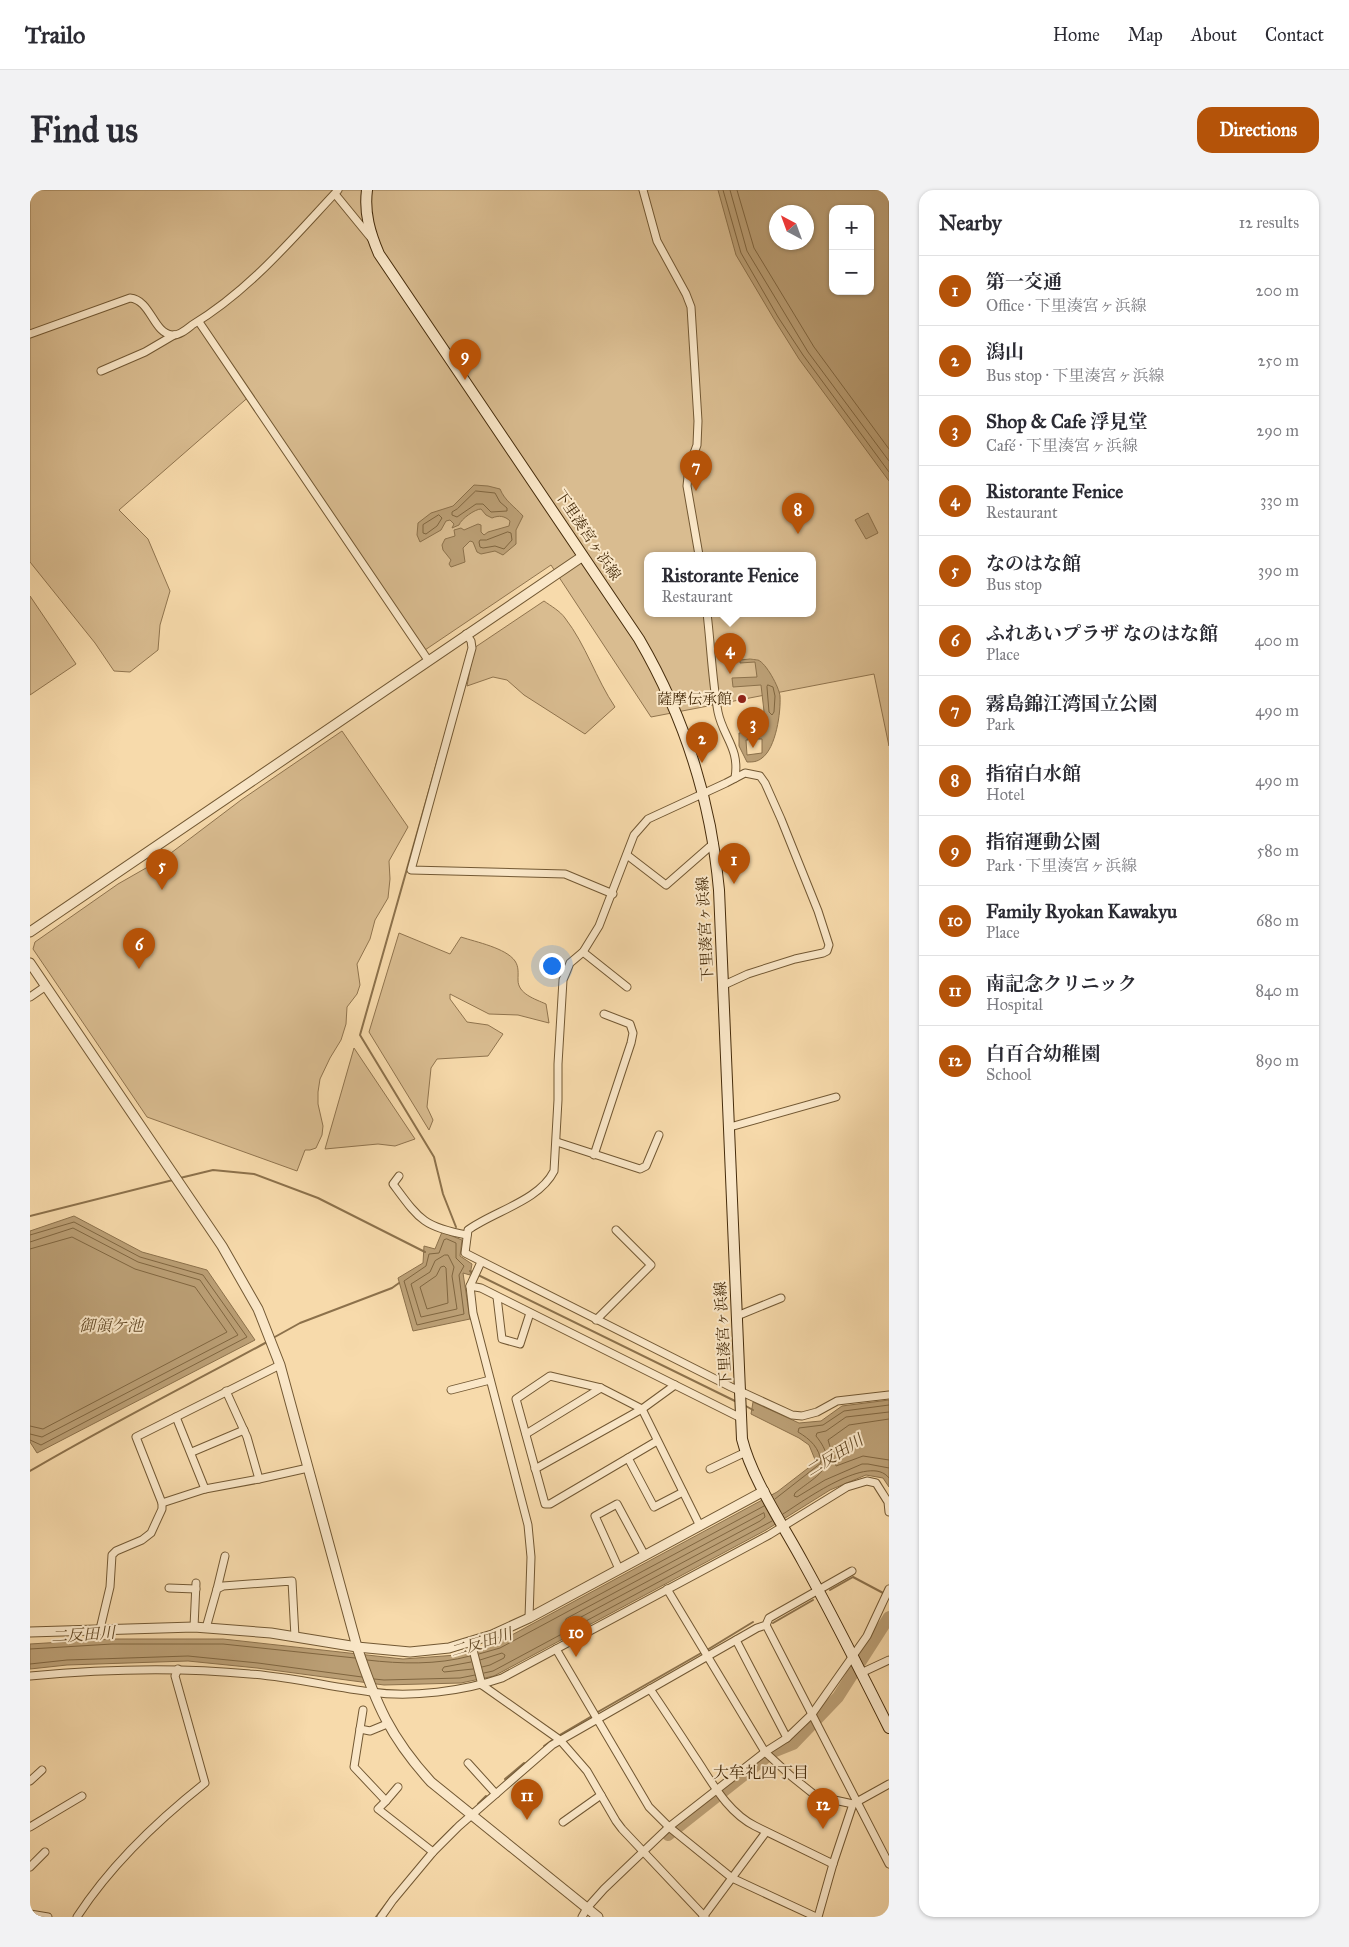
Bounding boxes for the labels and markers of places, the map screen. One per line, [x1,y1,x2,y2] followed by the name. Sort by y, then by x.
[449,339,481,380] pin: 9
[680,450,712,491] pin: 7
[782,493,814,534] pin: 8
[714,633,746,674] pin: 4
[657,690,732,708] place label: 薩摩伝承館
[736,693,748,705] marker: 薩摩伝承館
[737,707,769,748] pin: 3
[686,722,718,763] pin: 2
[718,843,750,884] pin: 1
[146,849,178,890] pin: 5
[123,928,155,969] pin: 6
[560,1616,592,1657] pin: 10
[511,1779,543,1820] pin: 11
[807,1788,839,1829] pin: 12

